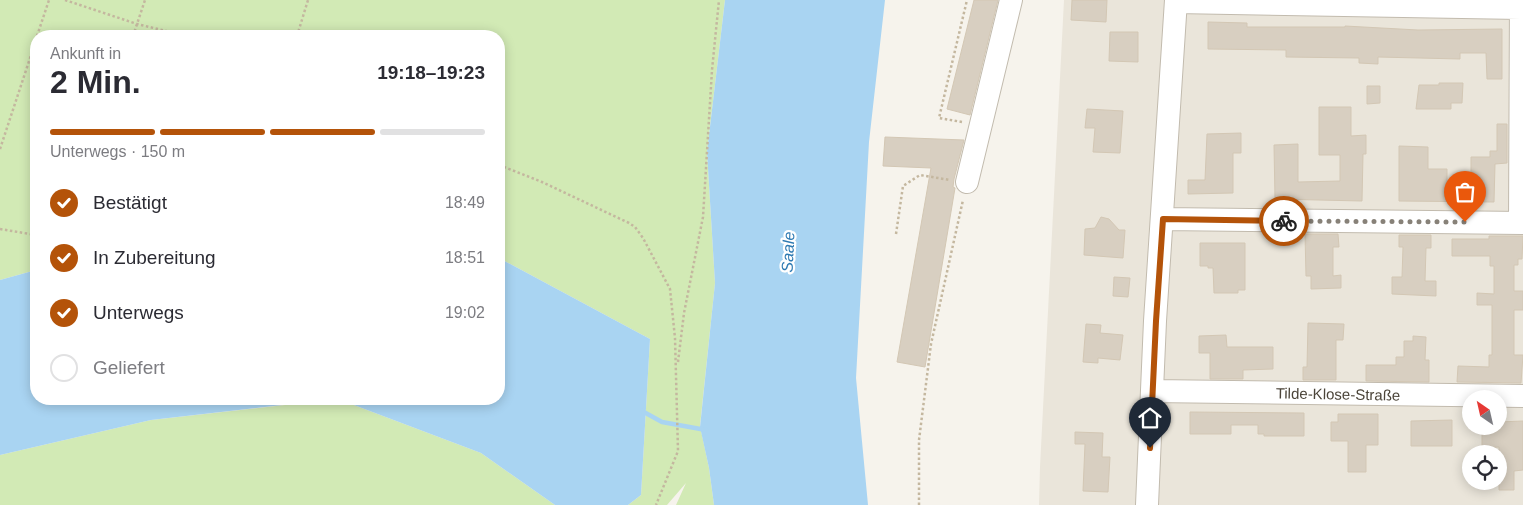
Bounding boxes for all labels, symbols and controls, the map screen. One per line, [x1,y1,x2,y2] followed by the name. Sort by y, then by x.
[50,45,121,62] text: Ankunft in
[377,62,485,83] text: 19:18–19:23
[50,64,141,100] text: 2 Min.
[50,143,185,160] text: Unterwegs · 150 m
[1444,171,1486,222] pin
[1451,178,1479,206] icon: bag
[50,189,78,217] icon: check
[93,192,167,213] text: Bestätigt
[445,194,485,211] text: 18:49
[1259,196,1309,246] courier
[1270,207,1298,235] icon: bike
[778,231,798,273] water label: Saale
[50,244,78,272] icon: check
[93,247,216,268] text: In Zubereitung
[445,249,485,266] text: 18:51
[50,299,78,327] icon: check
[93,302,184,323] text: Unterwegs
[445,304,485,321] text: 19:02
[93,357,165,378] text: Geliefert
[1276,384,1400,404] street label: Tilde-Klose-Straße
[1462,390,1508,435] north arrow
[1462,390,1507,490] map controls
[1129,397,1171,448] pin
[1136,404,1164,432] icon: home
[1462,445,1507,490] button: locate

